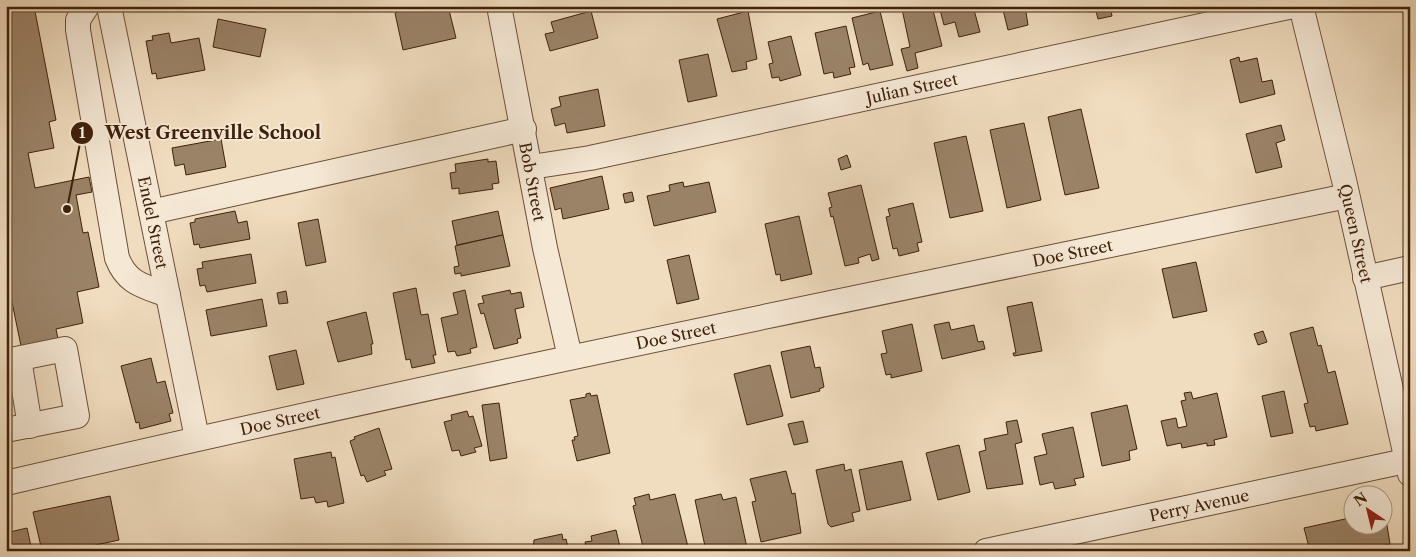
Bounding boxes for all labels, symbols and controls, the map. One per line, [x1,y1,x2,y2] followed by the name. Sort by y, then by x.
[861,69,960,109] street label: Julian Street
[70,117,331,150] callout: West Greenville School
[104,122,321,144] text: West Greenville School
[79,123,86,142] text: 1
[515,141,550,223] street label: Bob Street
[134,174,172,271] street label: Endel Street
[1335,182,1377,285] street label: Queen Street
[1031,235,1115,271] street label: Doe Street
[634,317,718,354] street label: Doe Street
[238,402,322,439] street label: Doe Street
[1344,484,1394,534] north arrow
[1147,485,1251,526] street label: Perry Avenue
[1350,488,1371,510] text: N

